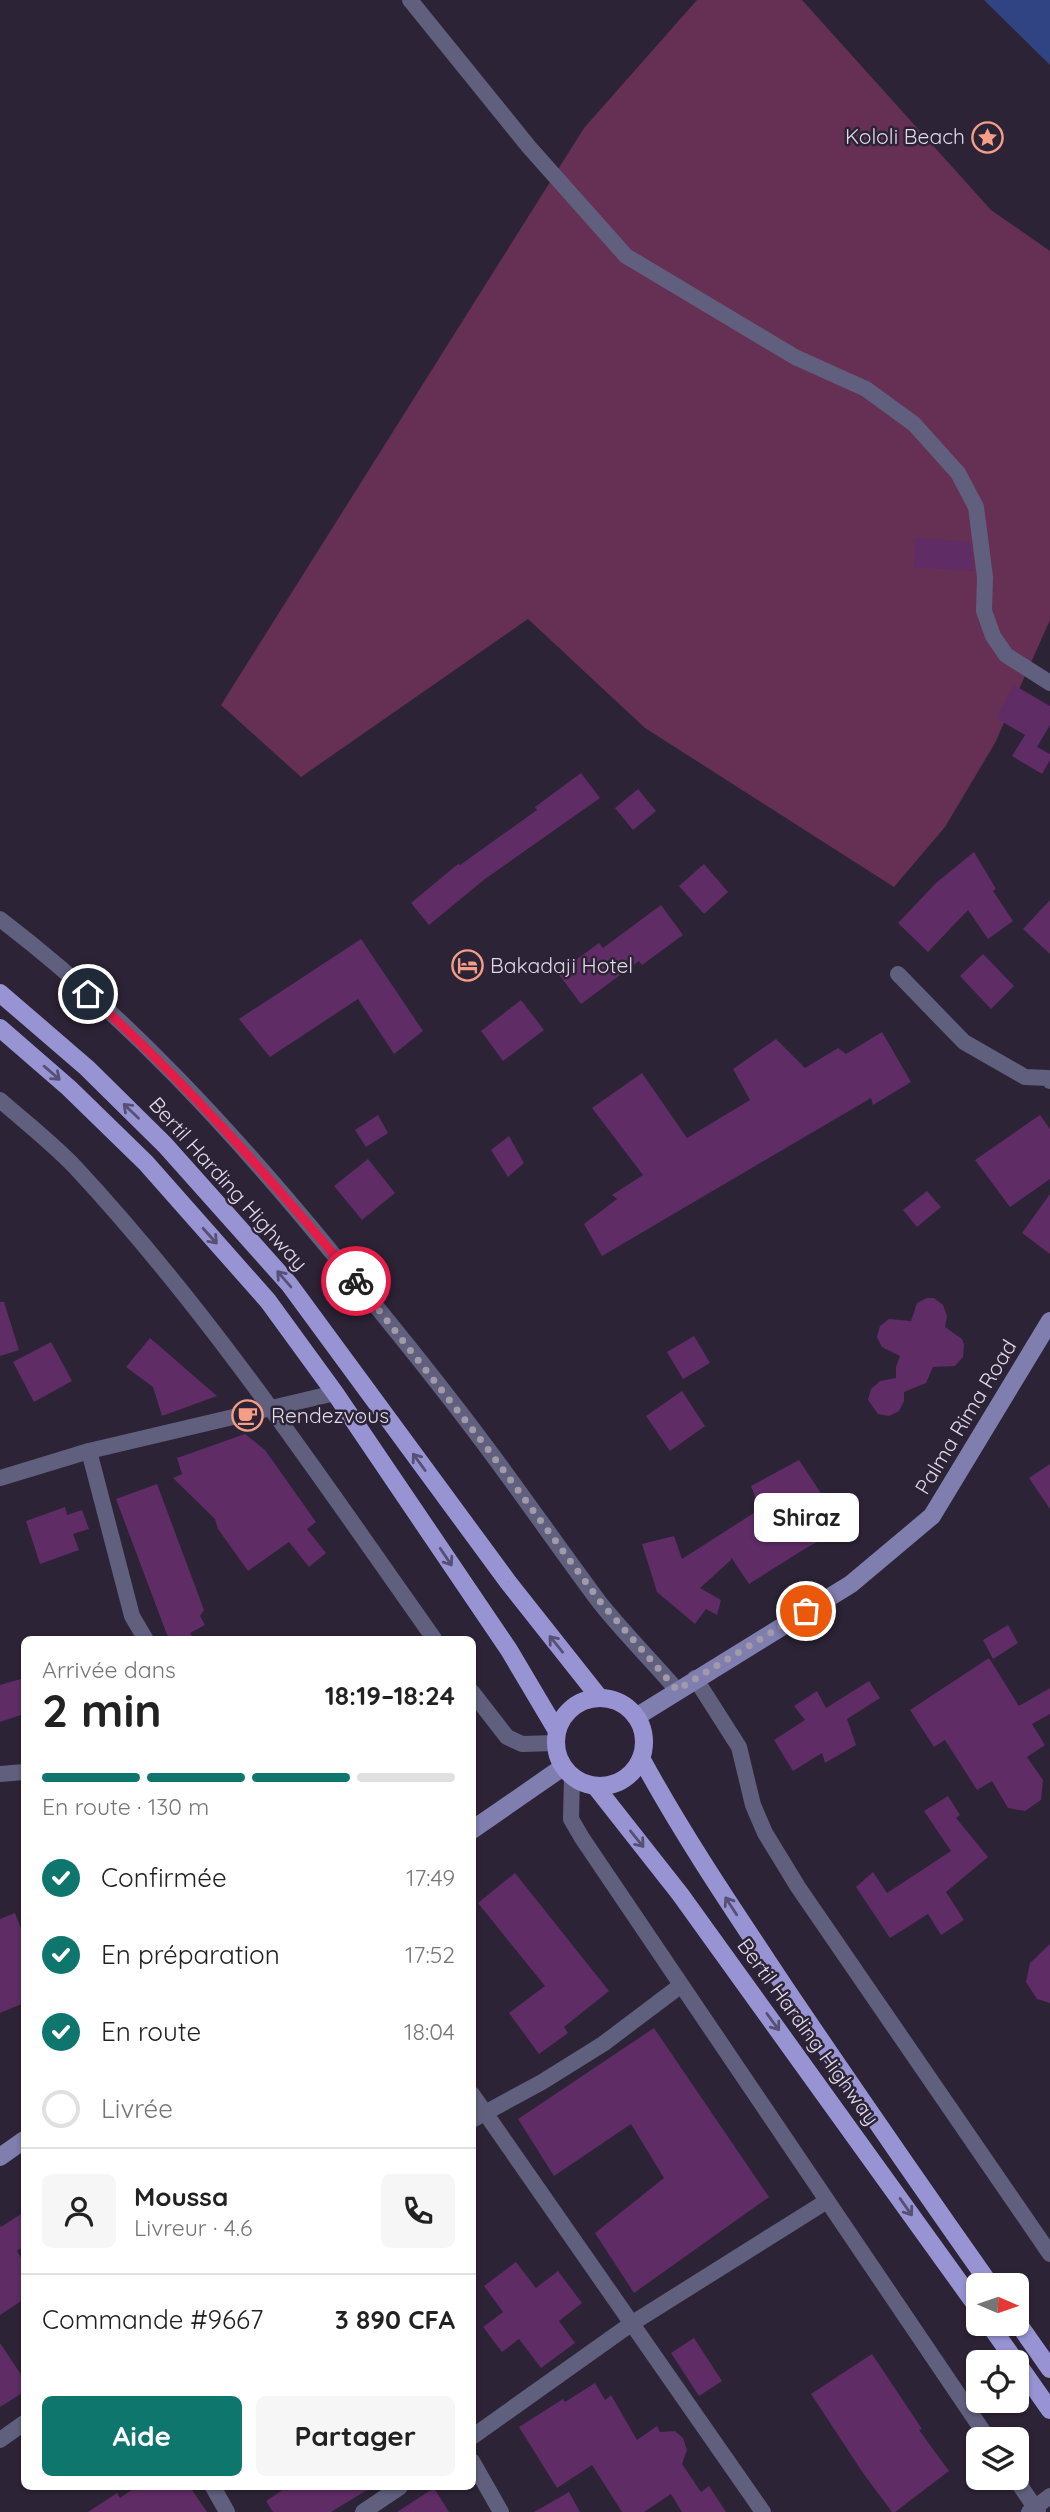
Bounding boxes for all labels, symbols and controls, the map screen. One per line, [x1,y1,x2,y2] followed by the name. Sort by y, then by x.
[971,120,1005,154] place icon: Kololi Beach
[845,123,965,149] place label: Kololi Beach
[450,949,484,983] hotel icon: Bakadaji Hotel
[490,952,633,978] place label: Bakadaji Hotel
[58,964,118,1024] pin
[69,975,107,1013] icon: home
[42,1065,60,1081] one-way arrow
[144,1091,314,1275] street label: Bertil Harding Highway
[123,1103,140,1120] one-way arrow
[202,1227,218,1245] one-way arrow
[321,1246,391,1316] courier
[337,1262,375,1300] icon: bike
[276,1271,292,1289] one-way arrow
[909,1334,1022,1499] street label: Palma Rima Road
[231,1399,265,1433] cafe icon: Rendezvous
[271,1402,389,1428] place label: Rendezvous
[412,1453,427,1472] one-way arrow
[754,1492,858,1541] callout: Shiraz
[773,1503,840,1532] text: Shiraz
[439,1547,453,1566] one-way arrow
[776,1581,836,1641] pin
[787,1592,825,1630] icon: bag
[548,1636,564,1654] one-way arrow
[42,1655,176,1684] text: Arrivée dans
[325,1679,455,1712] text: 18:19–18:24
[42,1681,162,1739] text: 2 min
[42,1792,209,1821] text: En route · 130 m
[630,1830,645,1848] one-way arrow
[42,1859,80,1897] icon: check
[101,1861,227,1894] text: Confirmée
[406,1863,455,1892] text: 17:49
[724,1896,738,1916] one-way arrow
[732,1933,885,2130] street label: Bertil Harding Highway
[42,1936,80,1974] icon: check
[101,1938,280,1971] text: En préparation
[405,1940,455,1969] text: 17:52
[766,2012,780,2031] one-way arrow
[42,2013,80,2051] icon: check
[101,2015,201,2048] text: En route
[404,2017,455,2046] text: 18:04
[101,2092,173,2125] text: Livrée
[42,2174,116,2248] button: person
[381,2174,455,2248] button: phone
[134,2180,228,2213] text: Moussa
[899,2197,913,2216] one-way arrow
[134,2213,252,2242] text: Livreur · 4.6
[966,2273,1029,2336] north arrow
[966,2273,1029,2490] map controls
[42,2303,263,2336] text: Commande #9667
[335,2303,455,2336] text: 3 890 CFA
[966,2350,1029,2413] button: locate
[42,2396,242,2476] button: Aide
[256,2396,455,2476] button: Partager
[966,2427,1029,2490] button: layers

